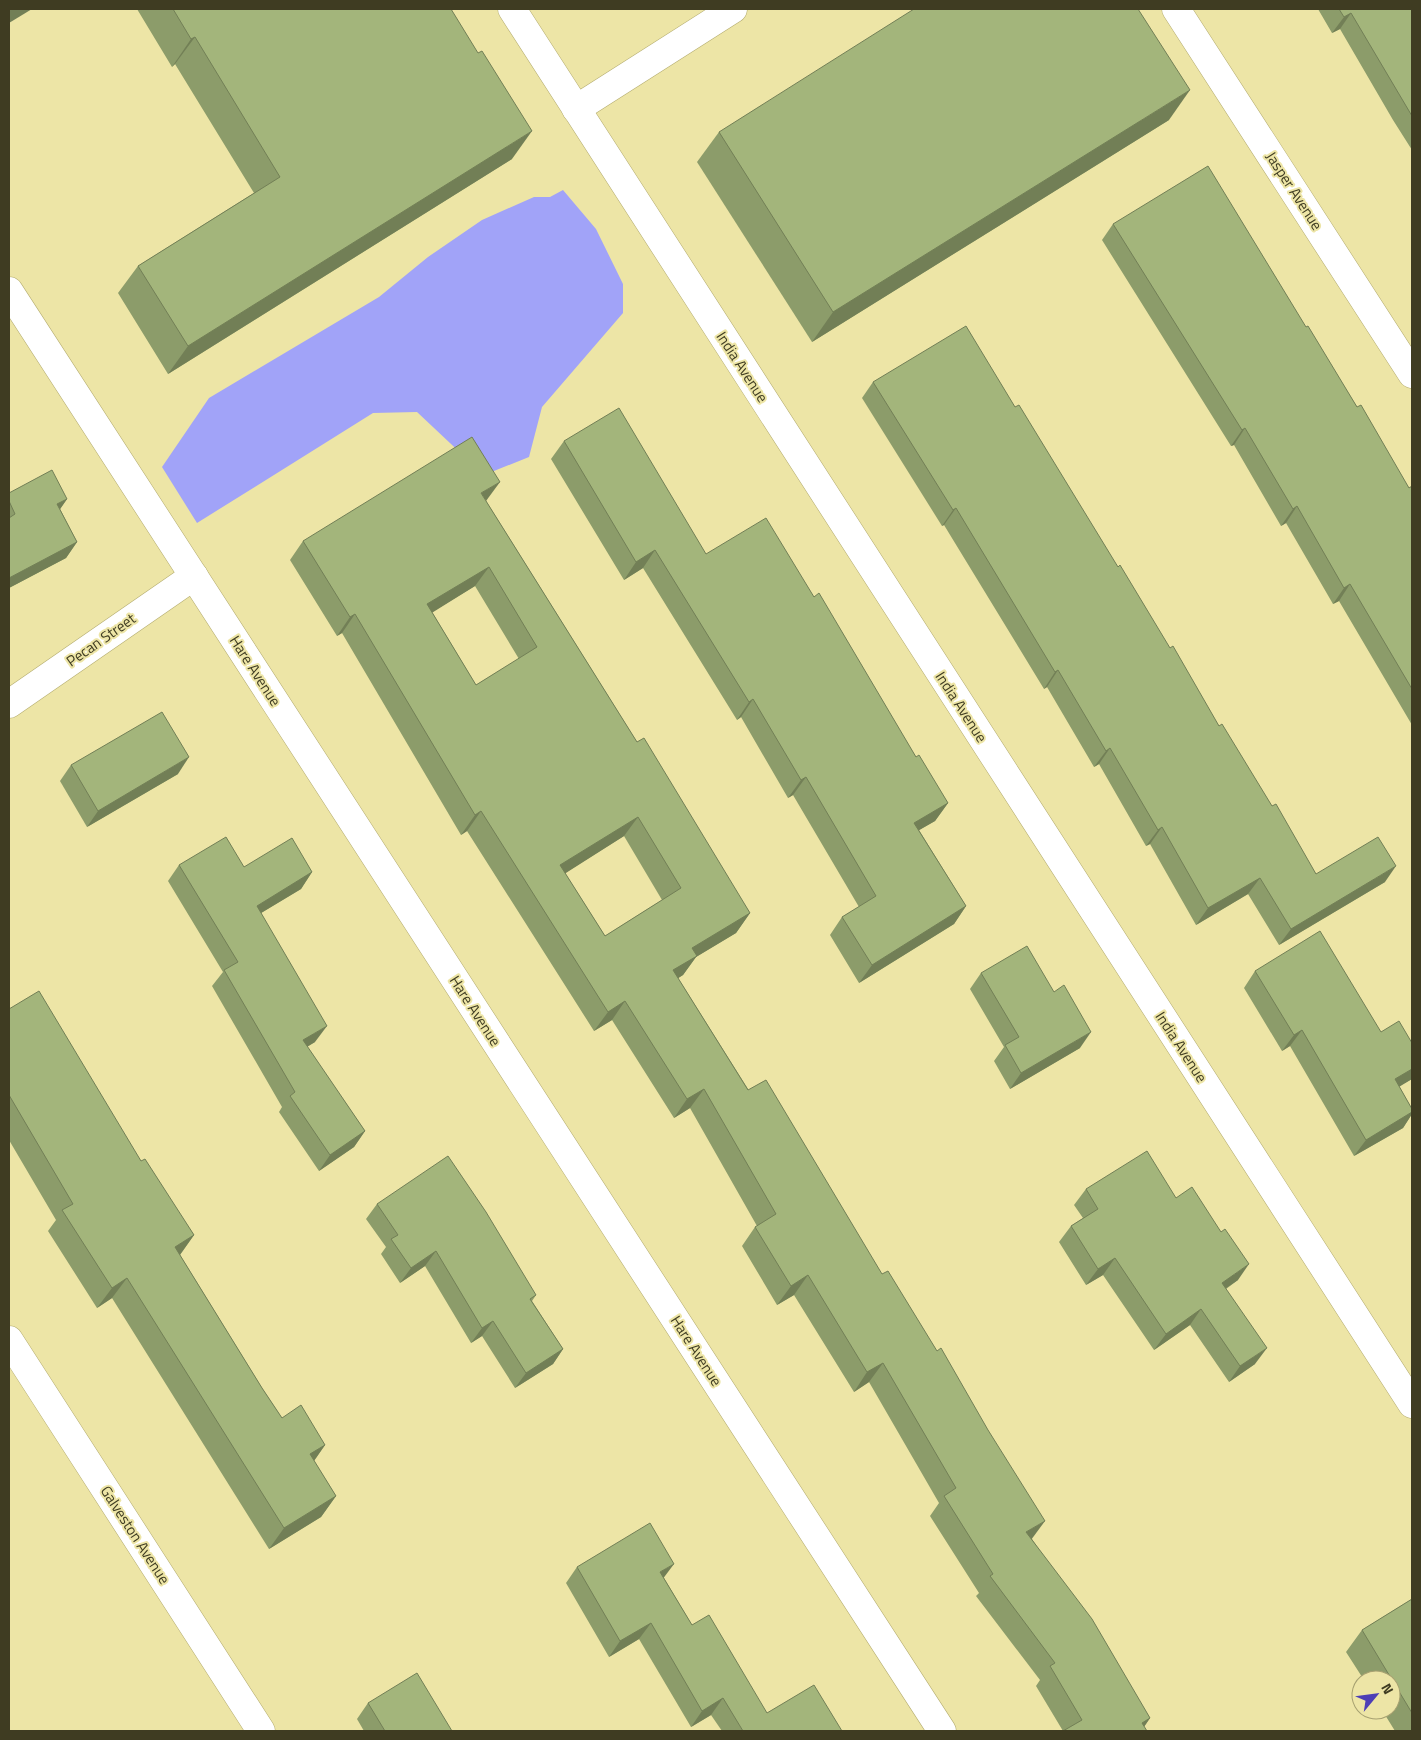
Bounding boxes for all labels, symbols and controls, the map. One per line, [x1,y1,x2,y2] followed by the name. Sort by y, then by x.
[1260,147,1328,235] street label: Jasper Avenue
[711,327,774,407] street label: India Avenue
[61,607,141,672] street label: Pecan Street
[224,631,287,711] street label: Hare Avenue
[930,667,993,747] street label: India Avenue
[444,971,507,1051] street label: Hare Avenue
[1150,1007,1213,1087] street label: India Avenue
[665,1311,728,1391] street label: Hare Avenue
[95,1481,176,1589] street label: Galveston Avenue
[1351,1670,1401,1720] north arrow
[1376,1679,1399,1698] text: N

